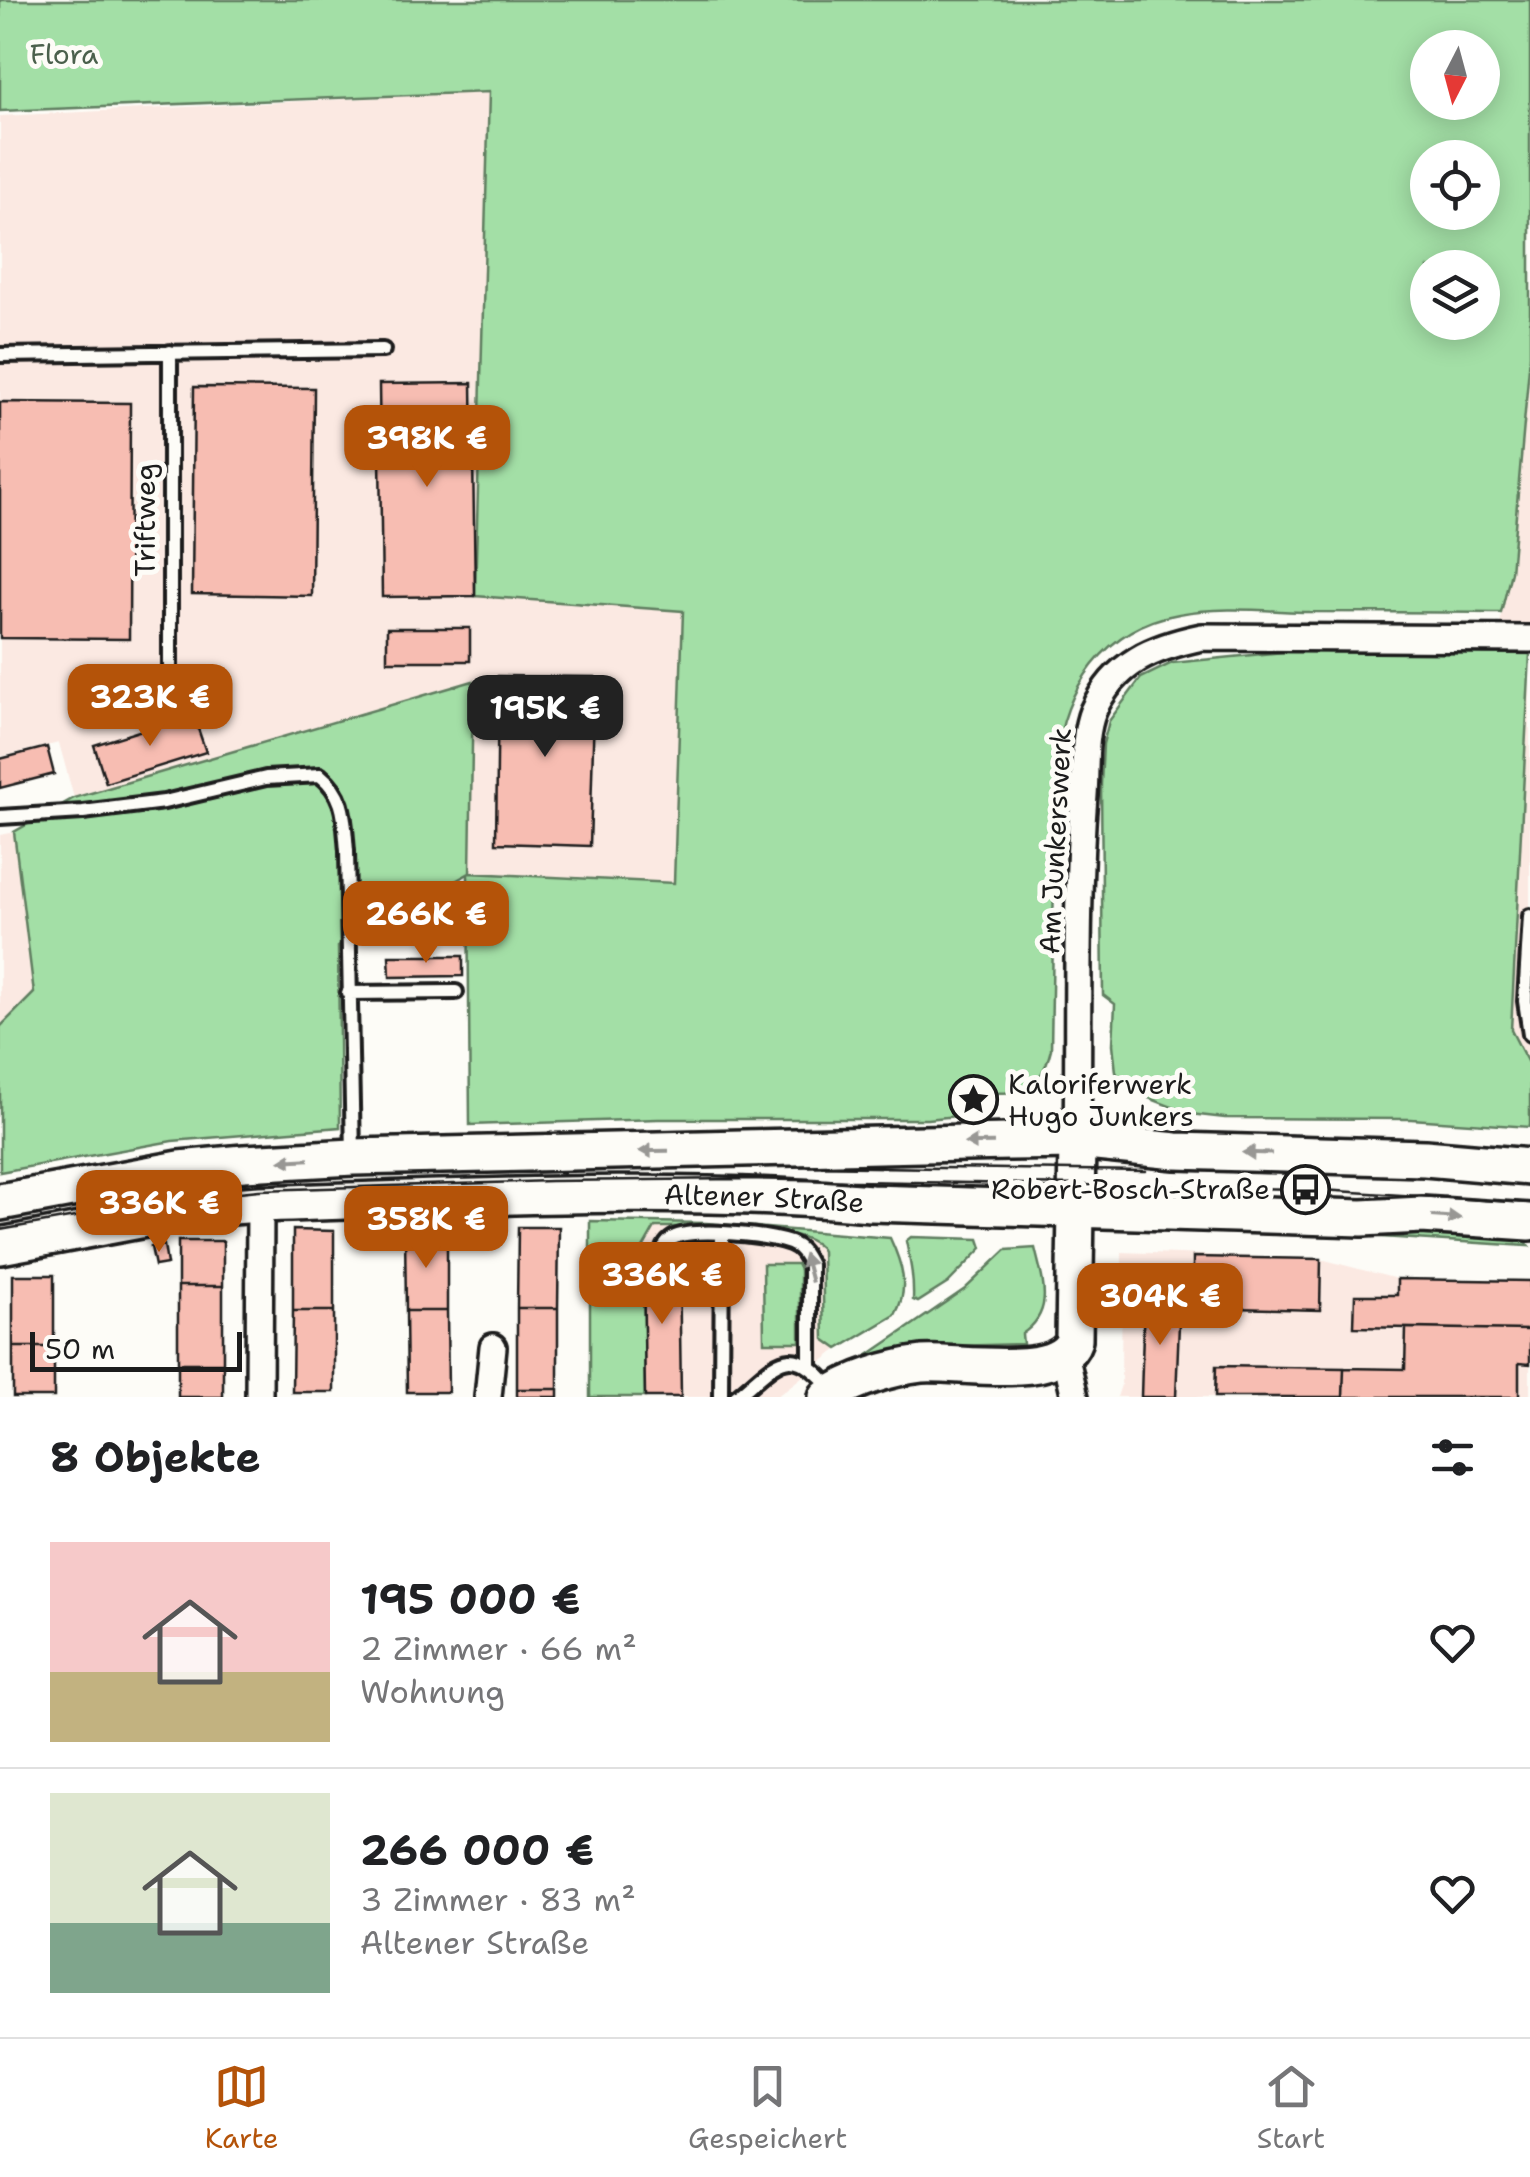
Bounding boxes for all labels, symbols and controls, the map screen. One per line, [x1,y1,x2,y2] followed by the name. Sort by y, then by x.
[1410,30,1500,120] north arrow
[1410,30,1500,340] map controls
[30,35,98,73] park label: Flora
[1410,140,1500,230] button: locate
[1410,250,1500,340] button: layers
[346,405,508,490] pin: 398K €
[366,416,488,459] text: 398K €
[126,463,164,577] street label: Triftweg
[69,664,231,749] pin: 323K €
[90,675,210,718] text: 323K €
[464,675,626,760] pin: 195K €
[489,686,601,729] text: 195K €
[1030,727,1080,955] street label: Am Junkerswerk
[345,881,507,966] pin: 266K €
[365,892,487,935] text: 266K €
[1008,1065,1194,1135] place label: Kaloriferwerk Hugo Junkers
[947,1074,999,1126] place icon: Kaloriferwerk Hugo Junkers
[963,1135,995,1151] one-way arrow
[638,1143,670,1159] one-way arrow
[1241,1145,1273,1161] one-way arrow
[278,1152,310,1168] one-way arrow
[1279,1163,1331,1215] bus stop icon: Robert-Bosch-Straße
[78,1170,240,1255] pin: 336K €
[991,1170,1270,1208] place label: Robert-Bosch-Straße
[664,1175,866,1221] street label: Altener Straße
[98,1181,220,1224] text: 336K €
[345,1186,507,1271] pin: 358K €
[366,1197,486,1240] text: 358K €
[1431,1209,1463,1225] one-way arrow
[581,1242,743,1327] pin: 336K €
[601,1253,723,1296] text: 336K €
[799,1253,815,1284] one-way arrow
[1079,1263,1241,1348] pin: 304K €
[1099,1274,1221,1317] text: 304K €
[30,1327,242,1372] scale bar
[45,1330,115,1368] text: 50 m
[50,1429,261,1485] text: 8 Objekte
[1425,1430,1480,1485] icon: filters
[360,1571,580,1627] text: 195 000 €
[130,1582,250,1702] icon: home
[1425,1615,1480,1670] icon: heart
[360,1627,637,1670] text: 2 Zimmer · 66 m²
[360,1670,505,1713] text: Wohnung
[360,1822,594,1878] text: 266 000 €
[130,1833,250,1953] icon: home
[1425,1866,1480,1921] icon: heart
[360,1878,636,1921] text: 3 Zimmer · 83 m²
[360,1921,589,1964] text: Altener Straße
[205,2059,279,2157] tab: Karte
[688,2059,847,2157] tab: Gespeichert
[1257,2059,1325,2157] tab: Start

